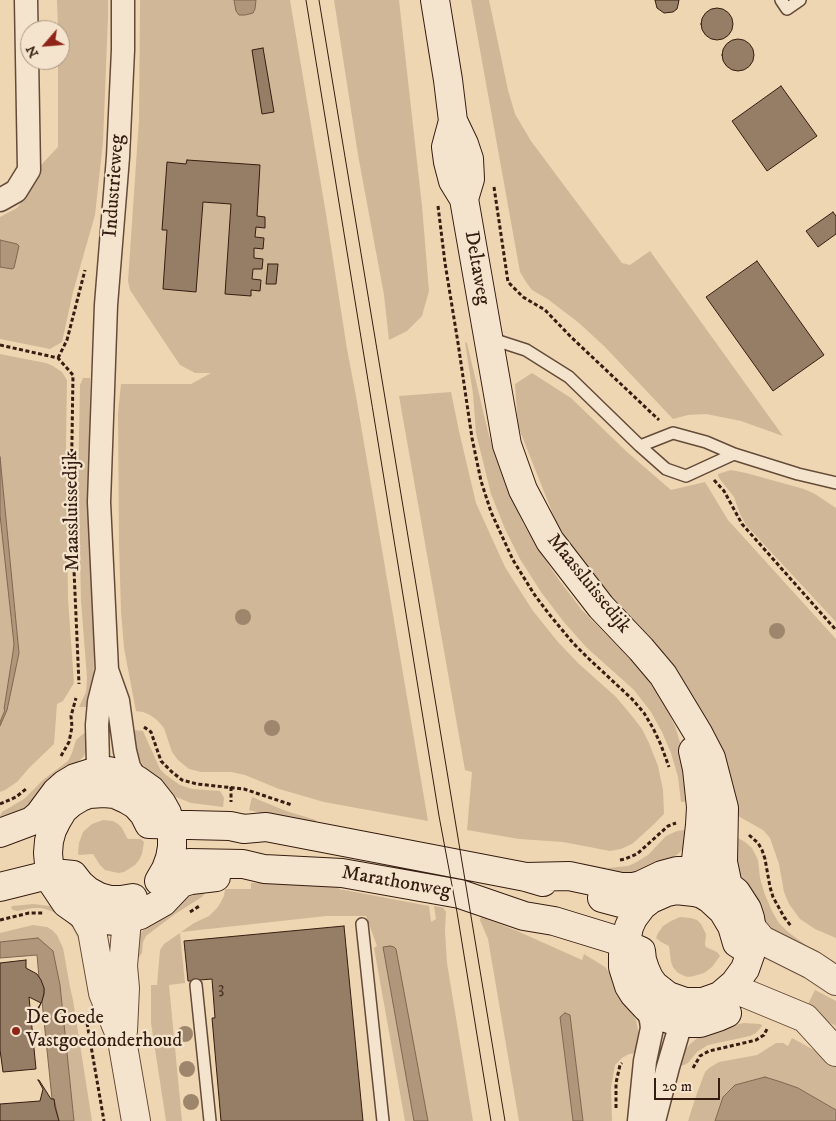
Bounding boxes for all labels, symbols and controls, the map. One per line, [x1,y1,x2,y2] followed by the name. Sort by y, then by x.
[20,20,70,70] north arrow
[22,42,43,61] text: N
[99,134,131,238] street label: Industrieweg
[458,229,494,307] street label: Deltaweg
[60,450,86,572] street label: Maassluissedijk
[541,529,635,639] street label: Maassluissedijk
[340,862,452,904] street label: Marathonweg
[218,978,224,1000] house number: 3
[26,1007,182,1054] place label: De Goede Vastgoedonderhoud
[10,1025,22,1037] marker: De Goede Vastgoedonderhoud
[656,1068,722,1100] scale bar
[662,1077,692,1096] text: 20 m

